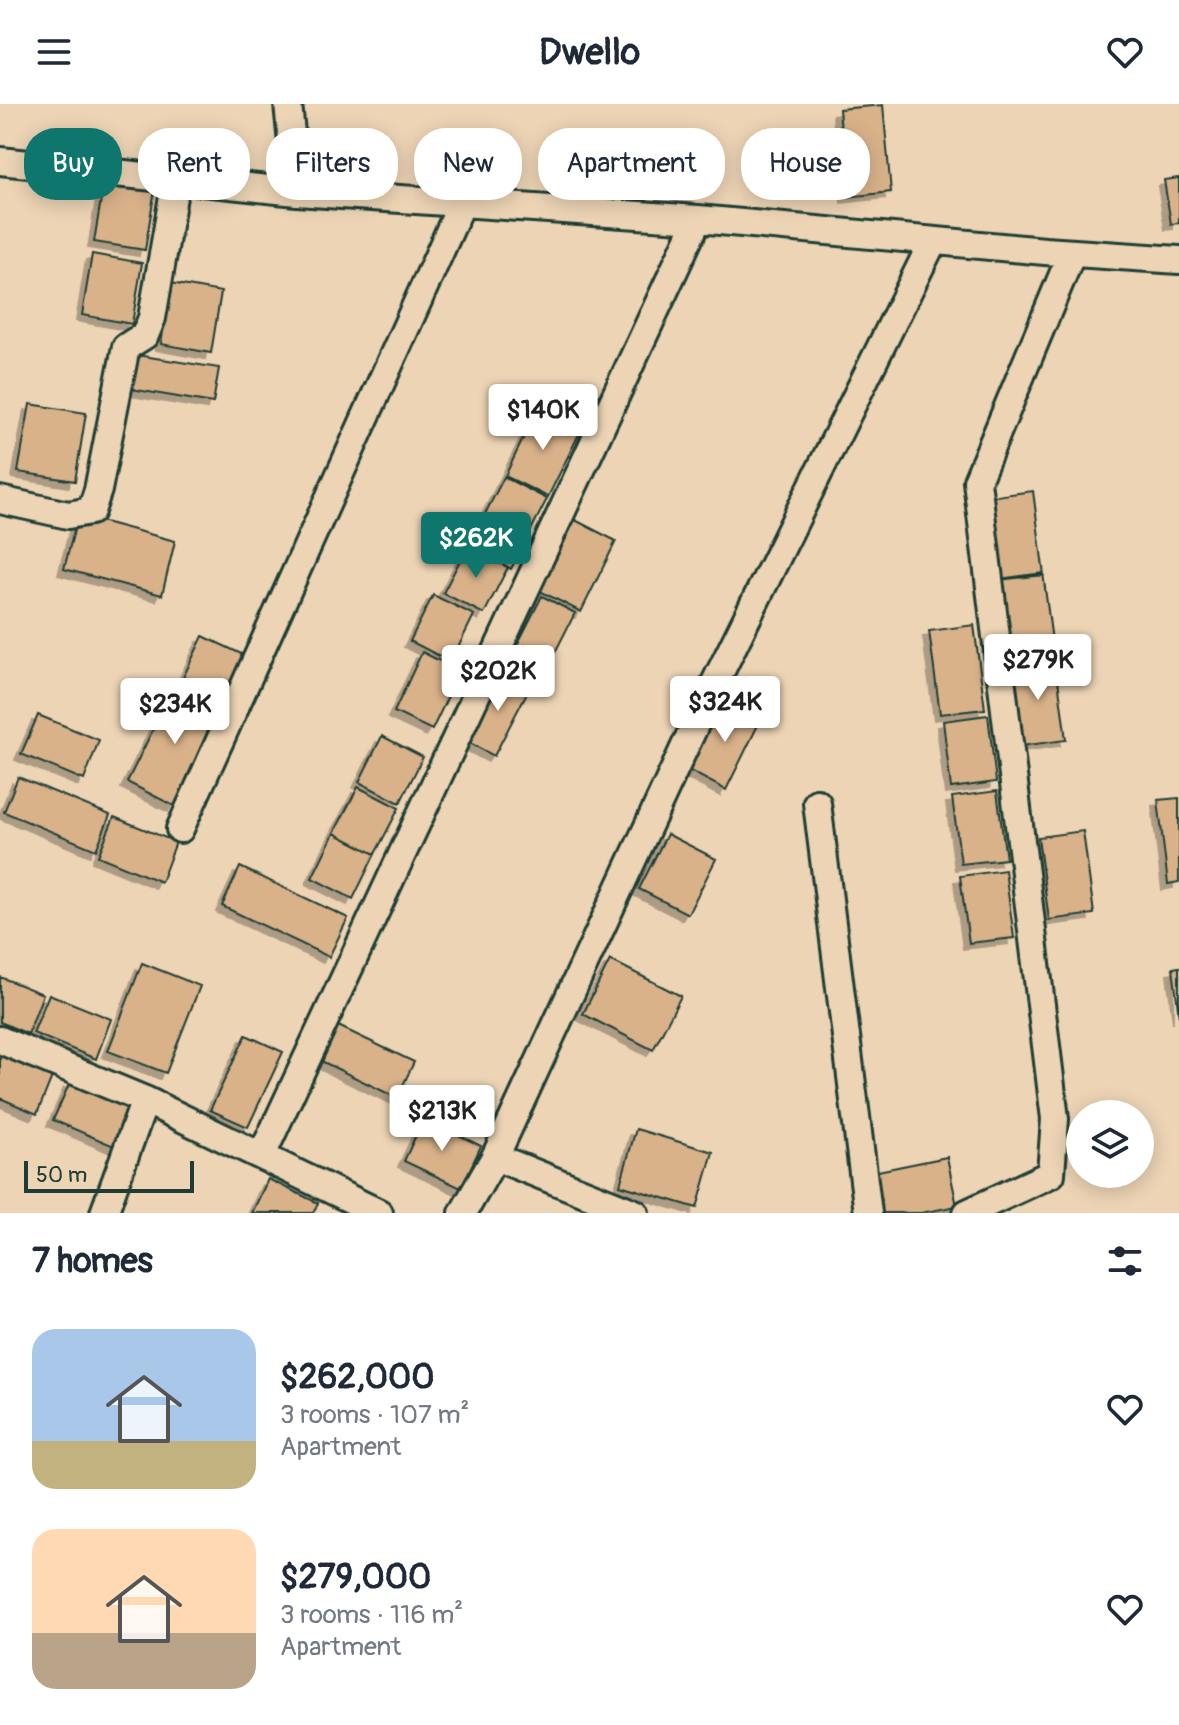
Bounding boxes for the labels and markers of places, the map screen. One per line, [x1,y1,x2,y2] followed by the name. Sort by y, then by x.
[487,384,599,452] pin: $140K
[420,512,532,580] pin: $262K
[982,634,1094,702] pin: $279K
[442,645,554,713] pin: $202K
[669,676,781,744] pin: $324K
[119,678,231,746] pin: $234K
[386,1085,498,1153] pin: $213K

